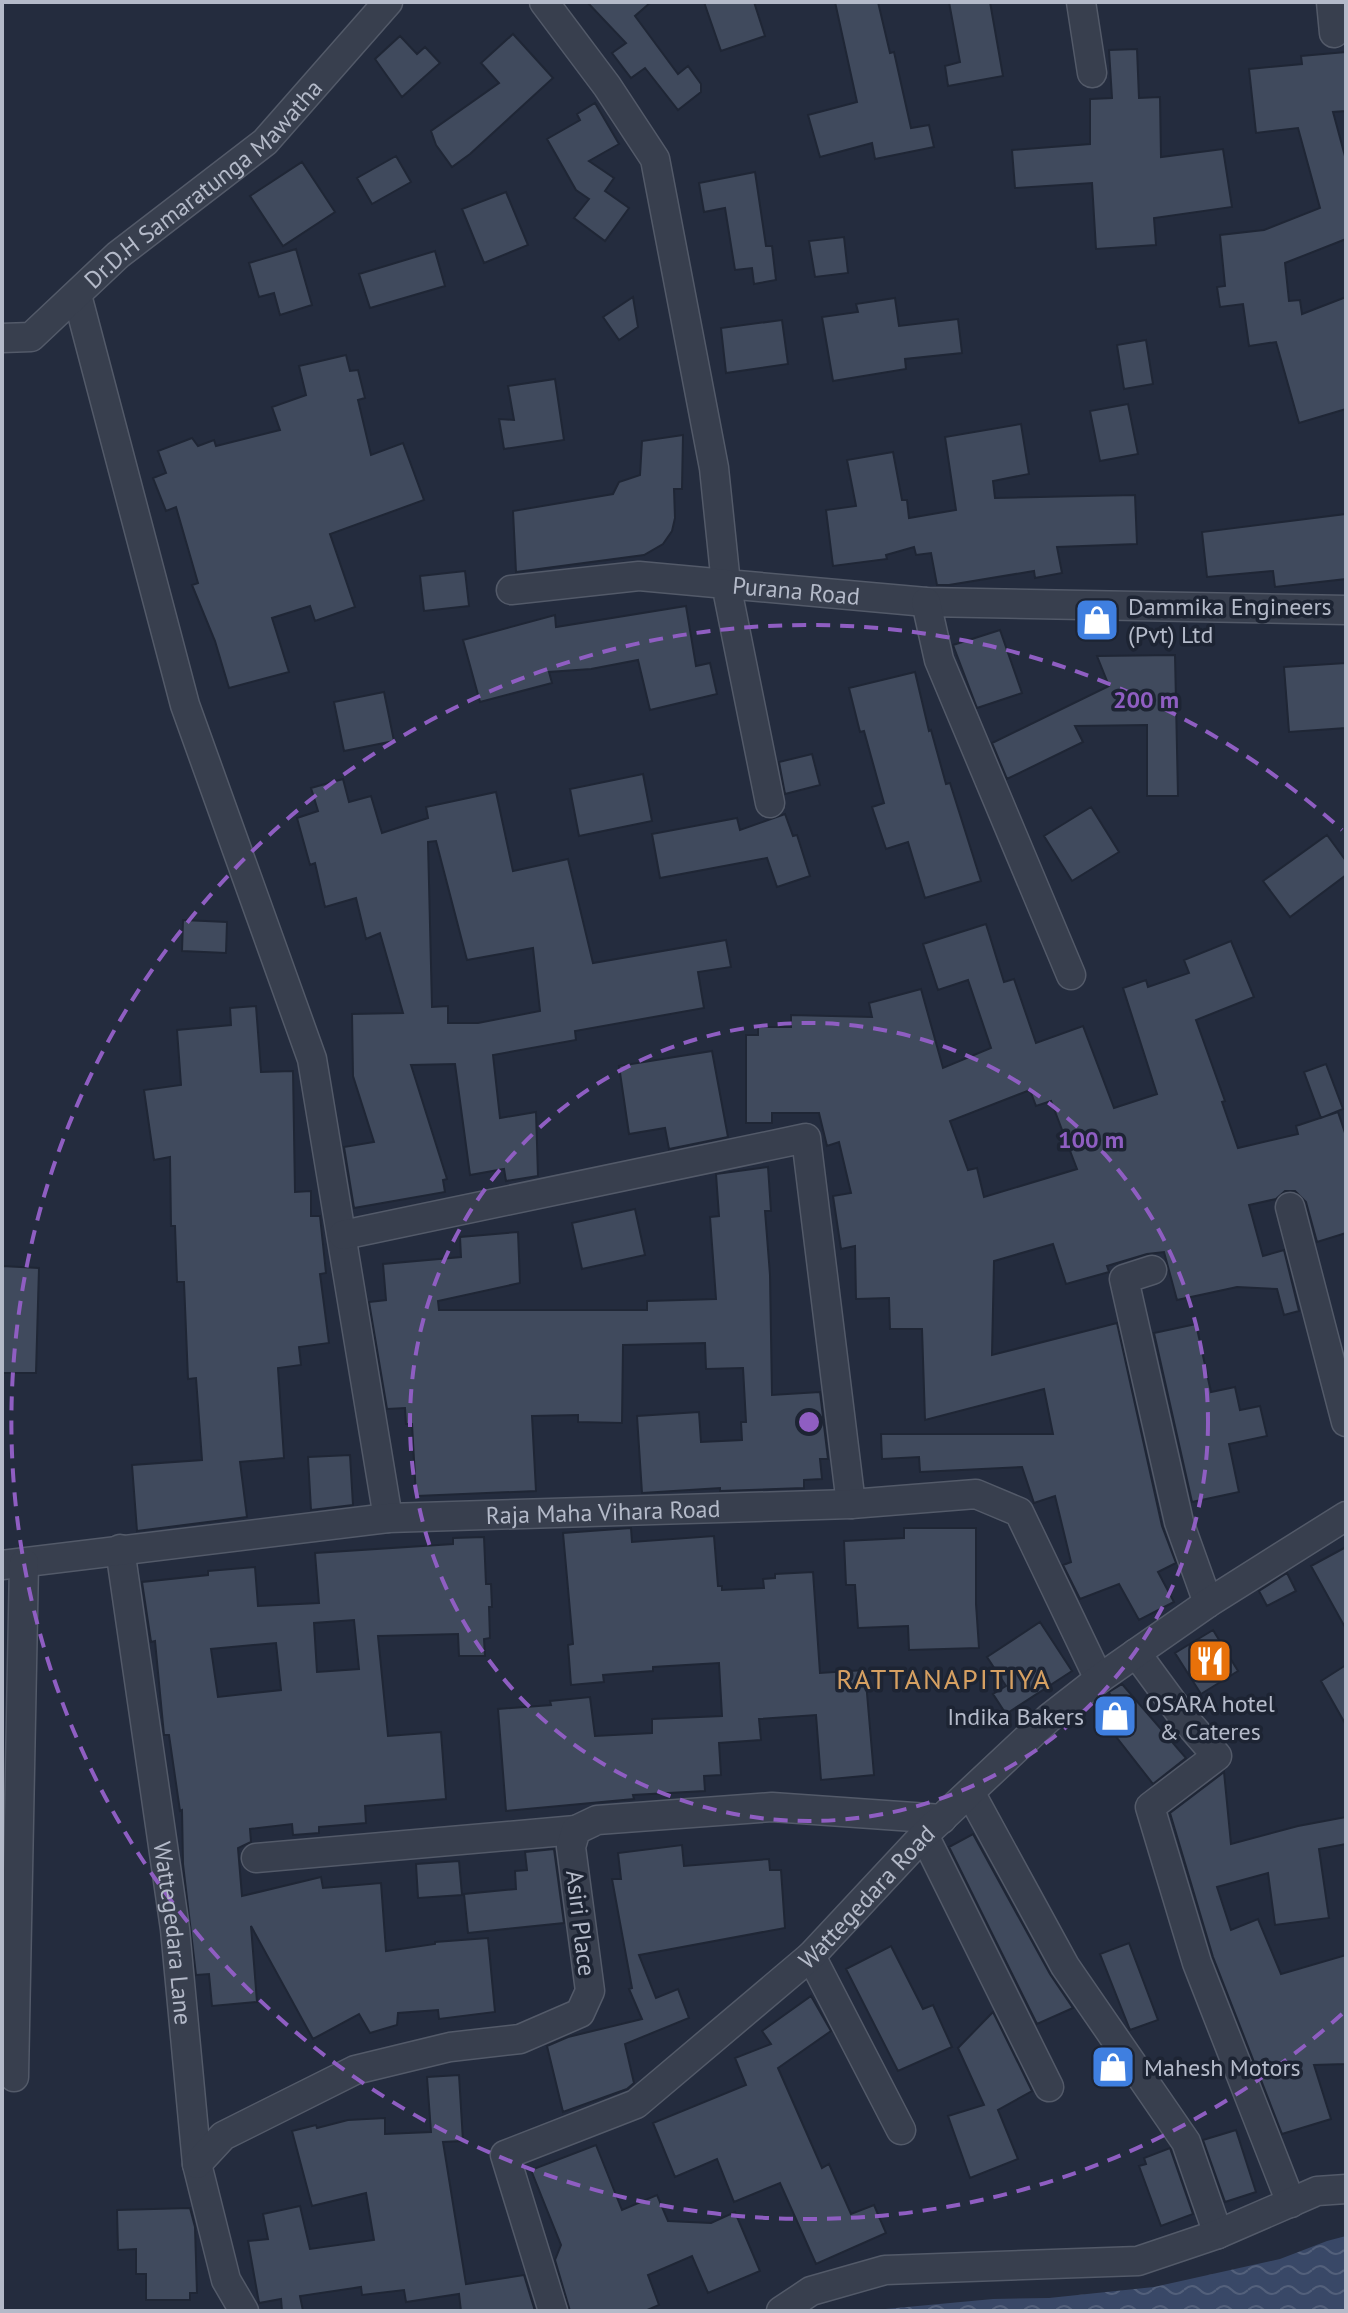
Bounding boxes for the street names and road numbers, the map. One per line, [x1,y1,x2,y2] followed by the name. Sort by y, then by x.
[77,73,329,295] street label: Dr.D.H Samaratunga Mawatha
[731,569,861,611] street label: Purana Road
[485,1492,721,1531] street label: Raja Maha Vihara Road
[792,1818,941,1976] street label: Wattegedara Road
[147,1840,199,2026] street label: Wattegedara Lane
[559,1868,603,1978] street label: Asiri Place

